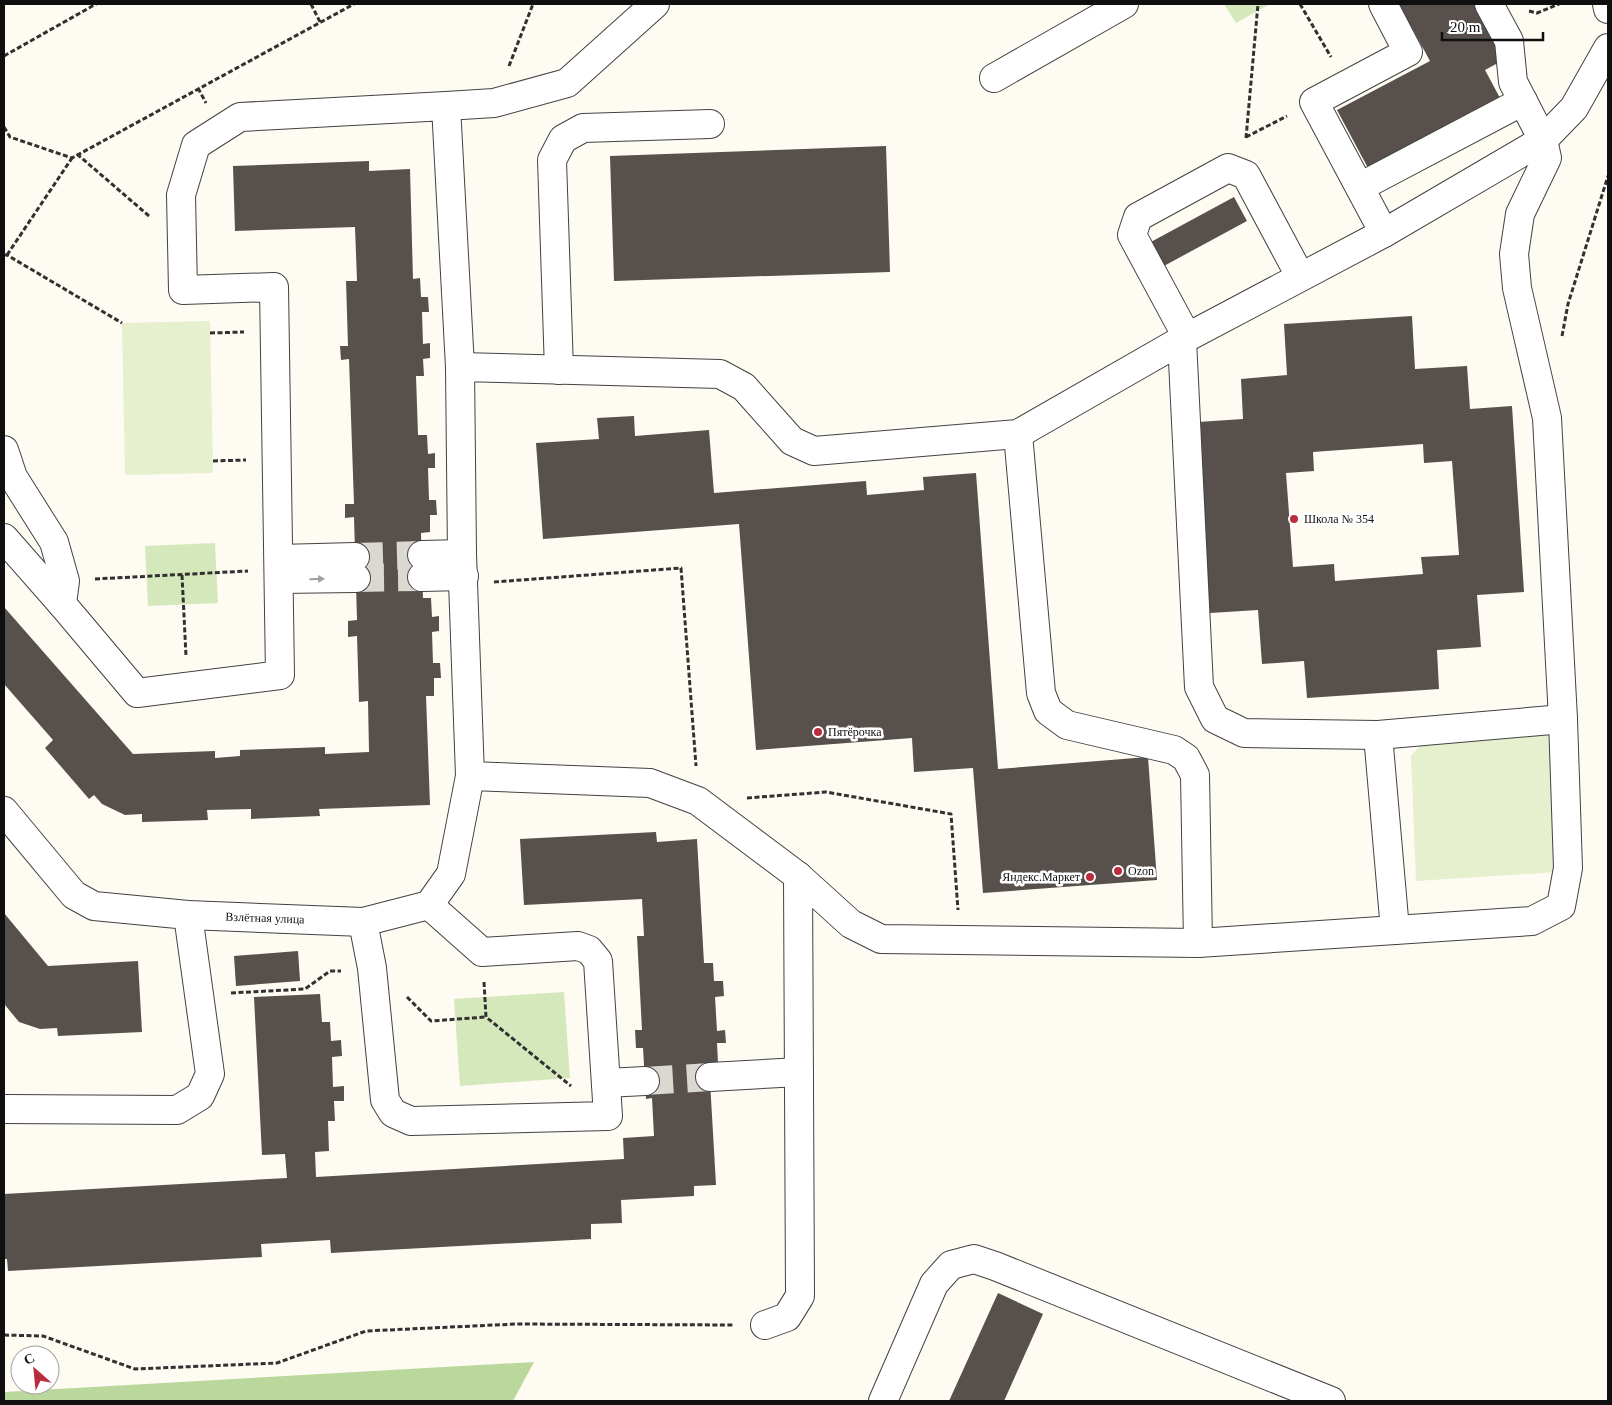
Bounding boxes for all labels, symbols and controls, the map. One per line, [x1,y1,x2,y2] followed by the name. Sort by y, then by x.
[1442,10,1543,42] scale bar
[1450,19,1481,35] text: 20 m
[1304,512,1374,526] place label: Школа № 354
[1288,513,1300,525] marker: Школа № 354
[310,574,326,582] one-way arrow
[828,725,882,739] place label: Пятёрочка
[812,726,824,738] marker: Пятёрочка
[1128,864,1154,878] place label: Ozon
[1112,865,1124,877] marker: Ozon
[1002,870,1081,884] place label: Яндекс.Маркет
[1084,871,1096,883] marker: Яндекс.Маркет
[225,910,305,926] street label: Взлётная улица
[10,1345,60,1395] north arrow
[21,1350,37,1368] text: С

